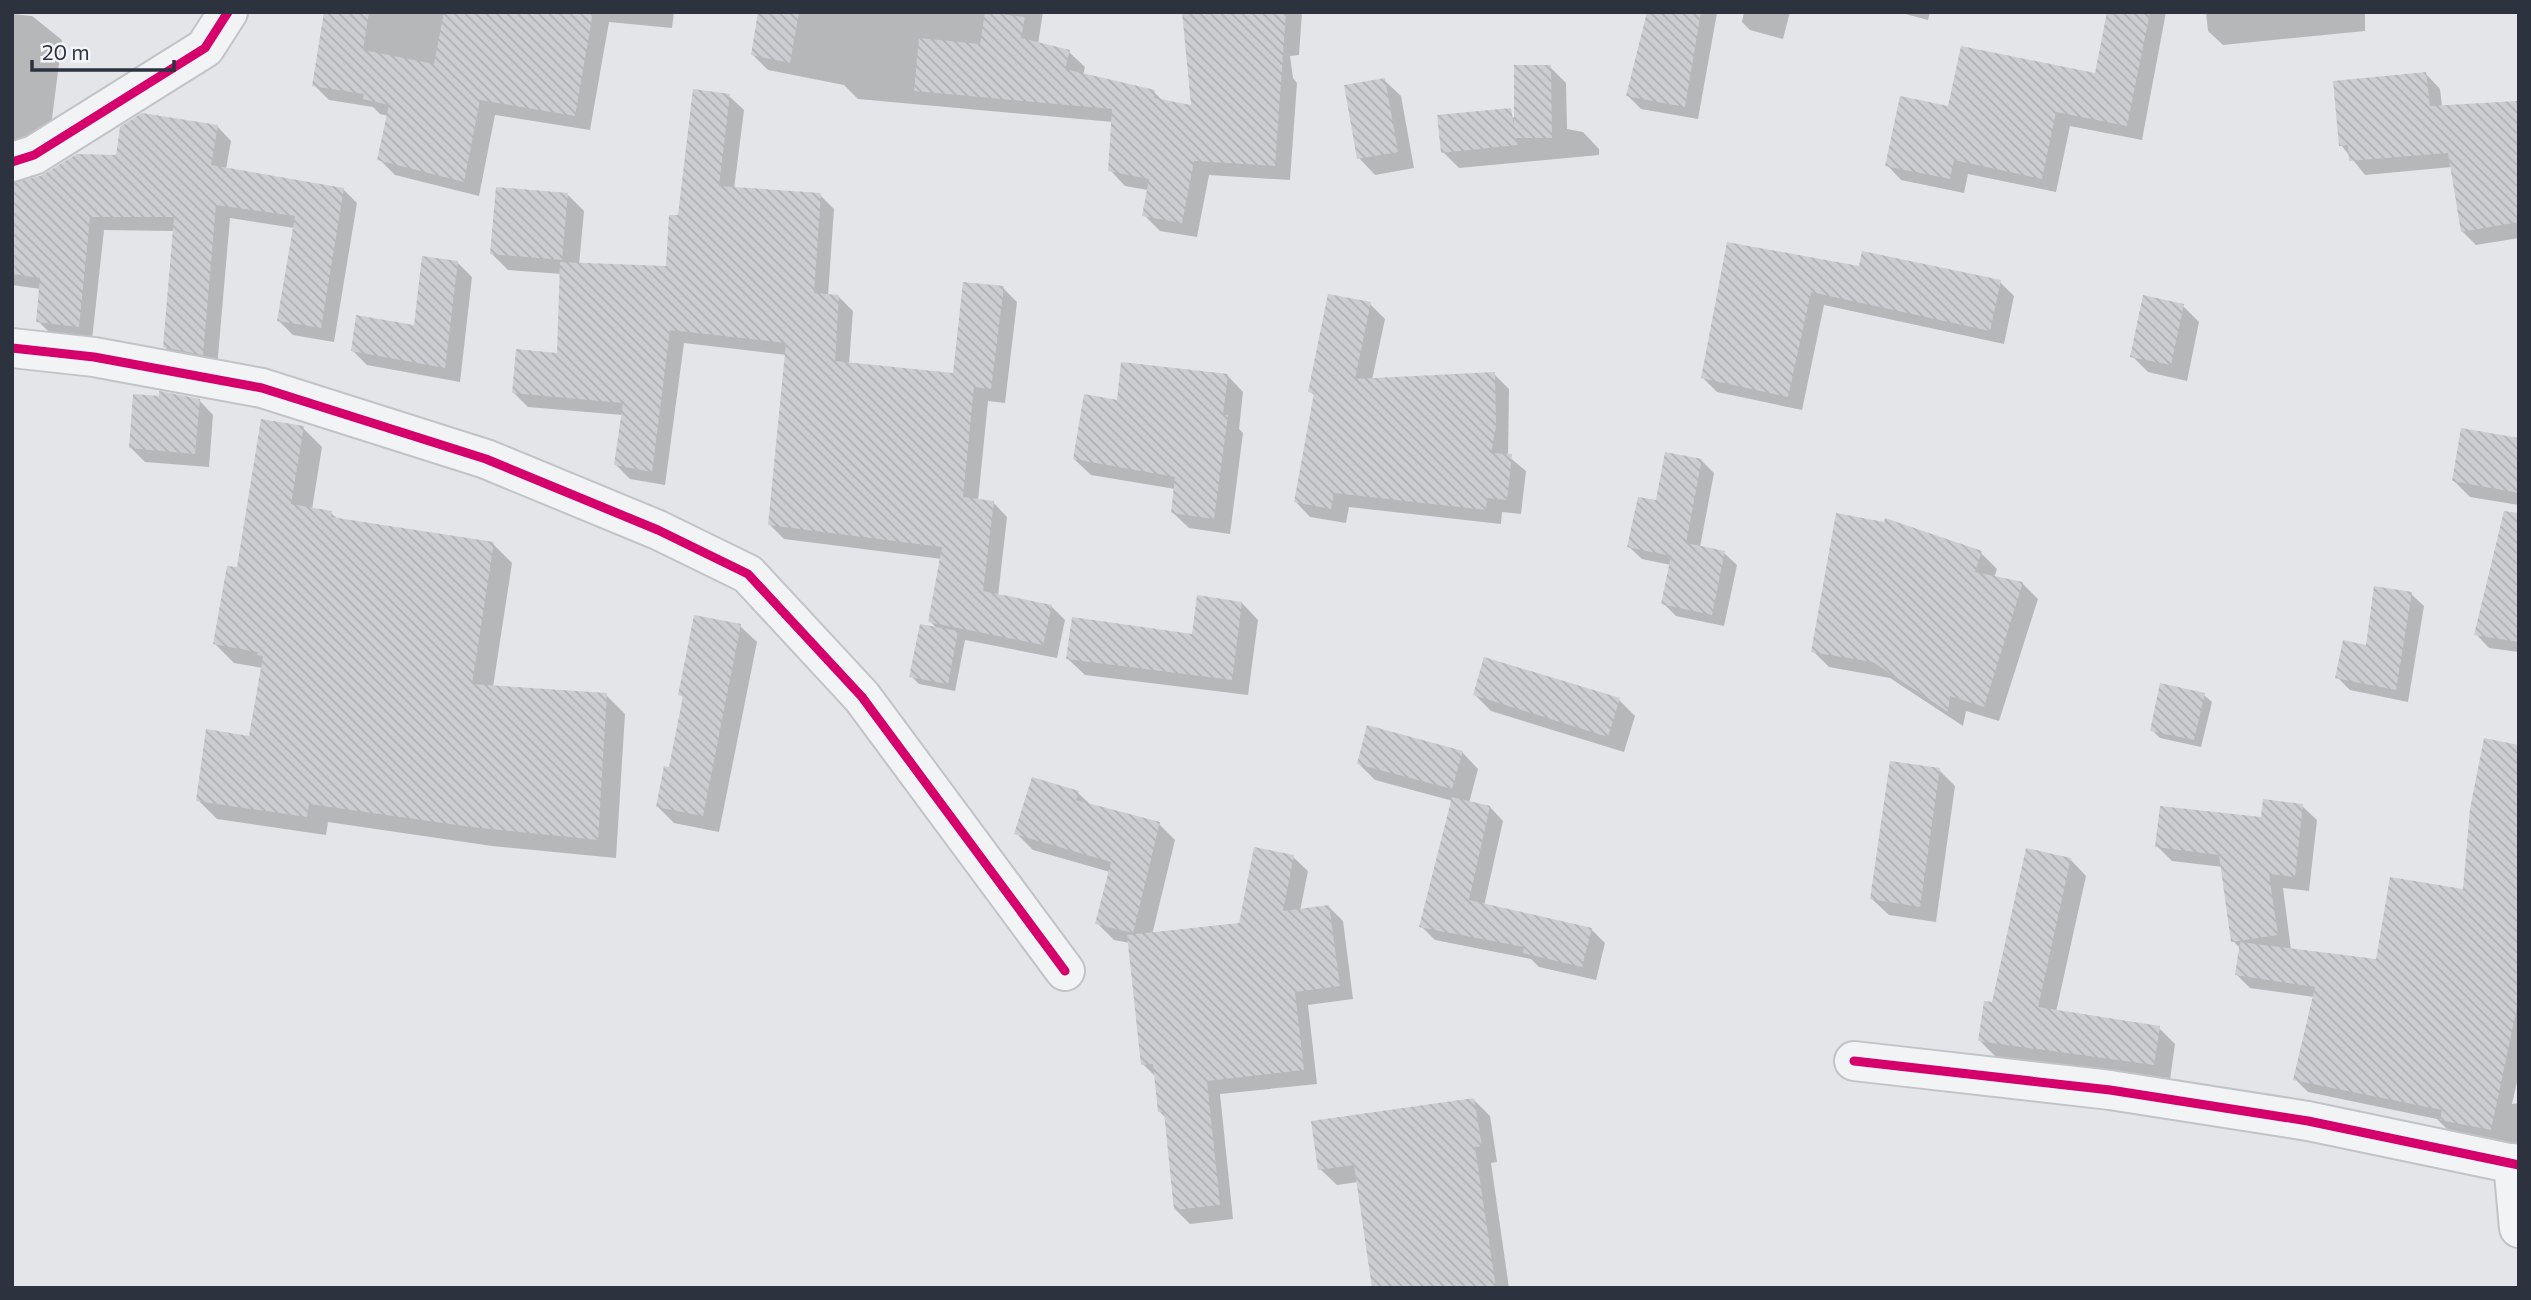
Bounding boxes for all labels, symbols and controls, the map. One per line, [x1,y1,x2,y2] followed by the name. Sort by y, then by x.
[32,28,173,72] scale bar
[42,39,90,64] text: 20 m

